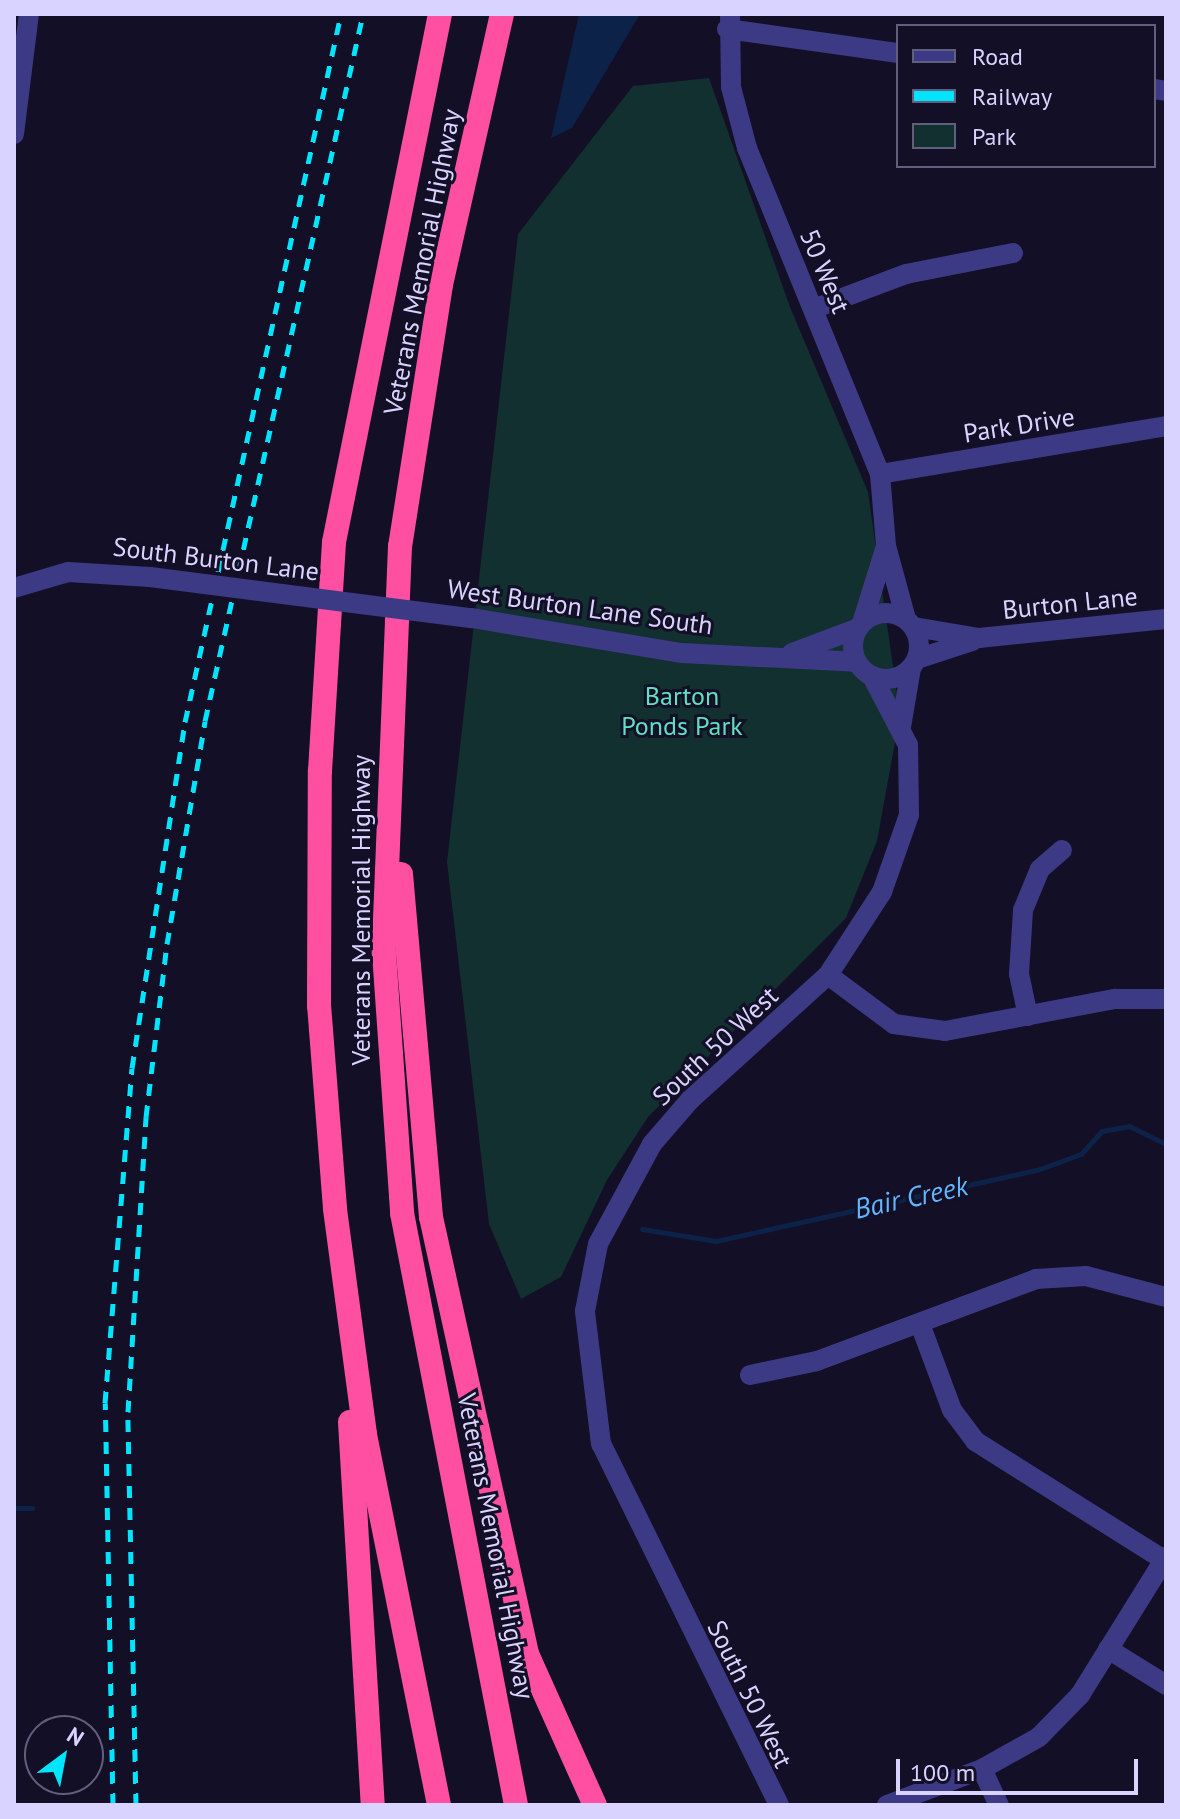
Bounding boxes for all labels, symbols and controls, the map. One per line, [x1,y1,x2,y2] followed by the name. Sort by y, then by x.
[896,24,1156,168] legend
[972,41,1023,72] text: Road
[972,81,1052,112] text: Railway
[377,106,467,418] street label: Veterans Memorial Highway
[972,121,1016,152] text: Park
[793,224,857,318] street label: 50 West
[961,401,1077,449] street label: Park Drive
[111,531,321,587] street label: South Burton Lane
[445,573,715,641] street label: West Burton Lane South
[1001,580,1139,626] street label: Burton Lane
[621,680,743,742] park label: Barton Ponds Park
[345,755,377,1065] street label: Veterans Memorial Highway
[646,980,784,1112] street label: South 50 West
[851,1169,971,1225] water label: Bair Creek
[451,1390,541,1702] street label: Veterans Memorial Highway
[701,1615,799,1773] street label: South 50 West
[24,1715,104,1795] north arrow
[62,1721,89,1752] text: N
[900,1743,1142,1793] scale bar
[910,1757,975,1788] text: 100 m

